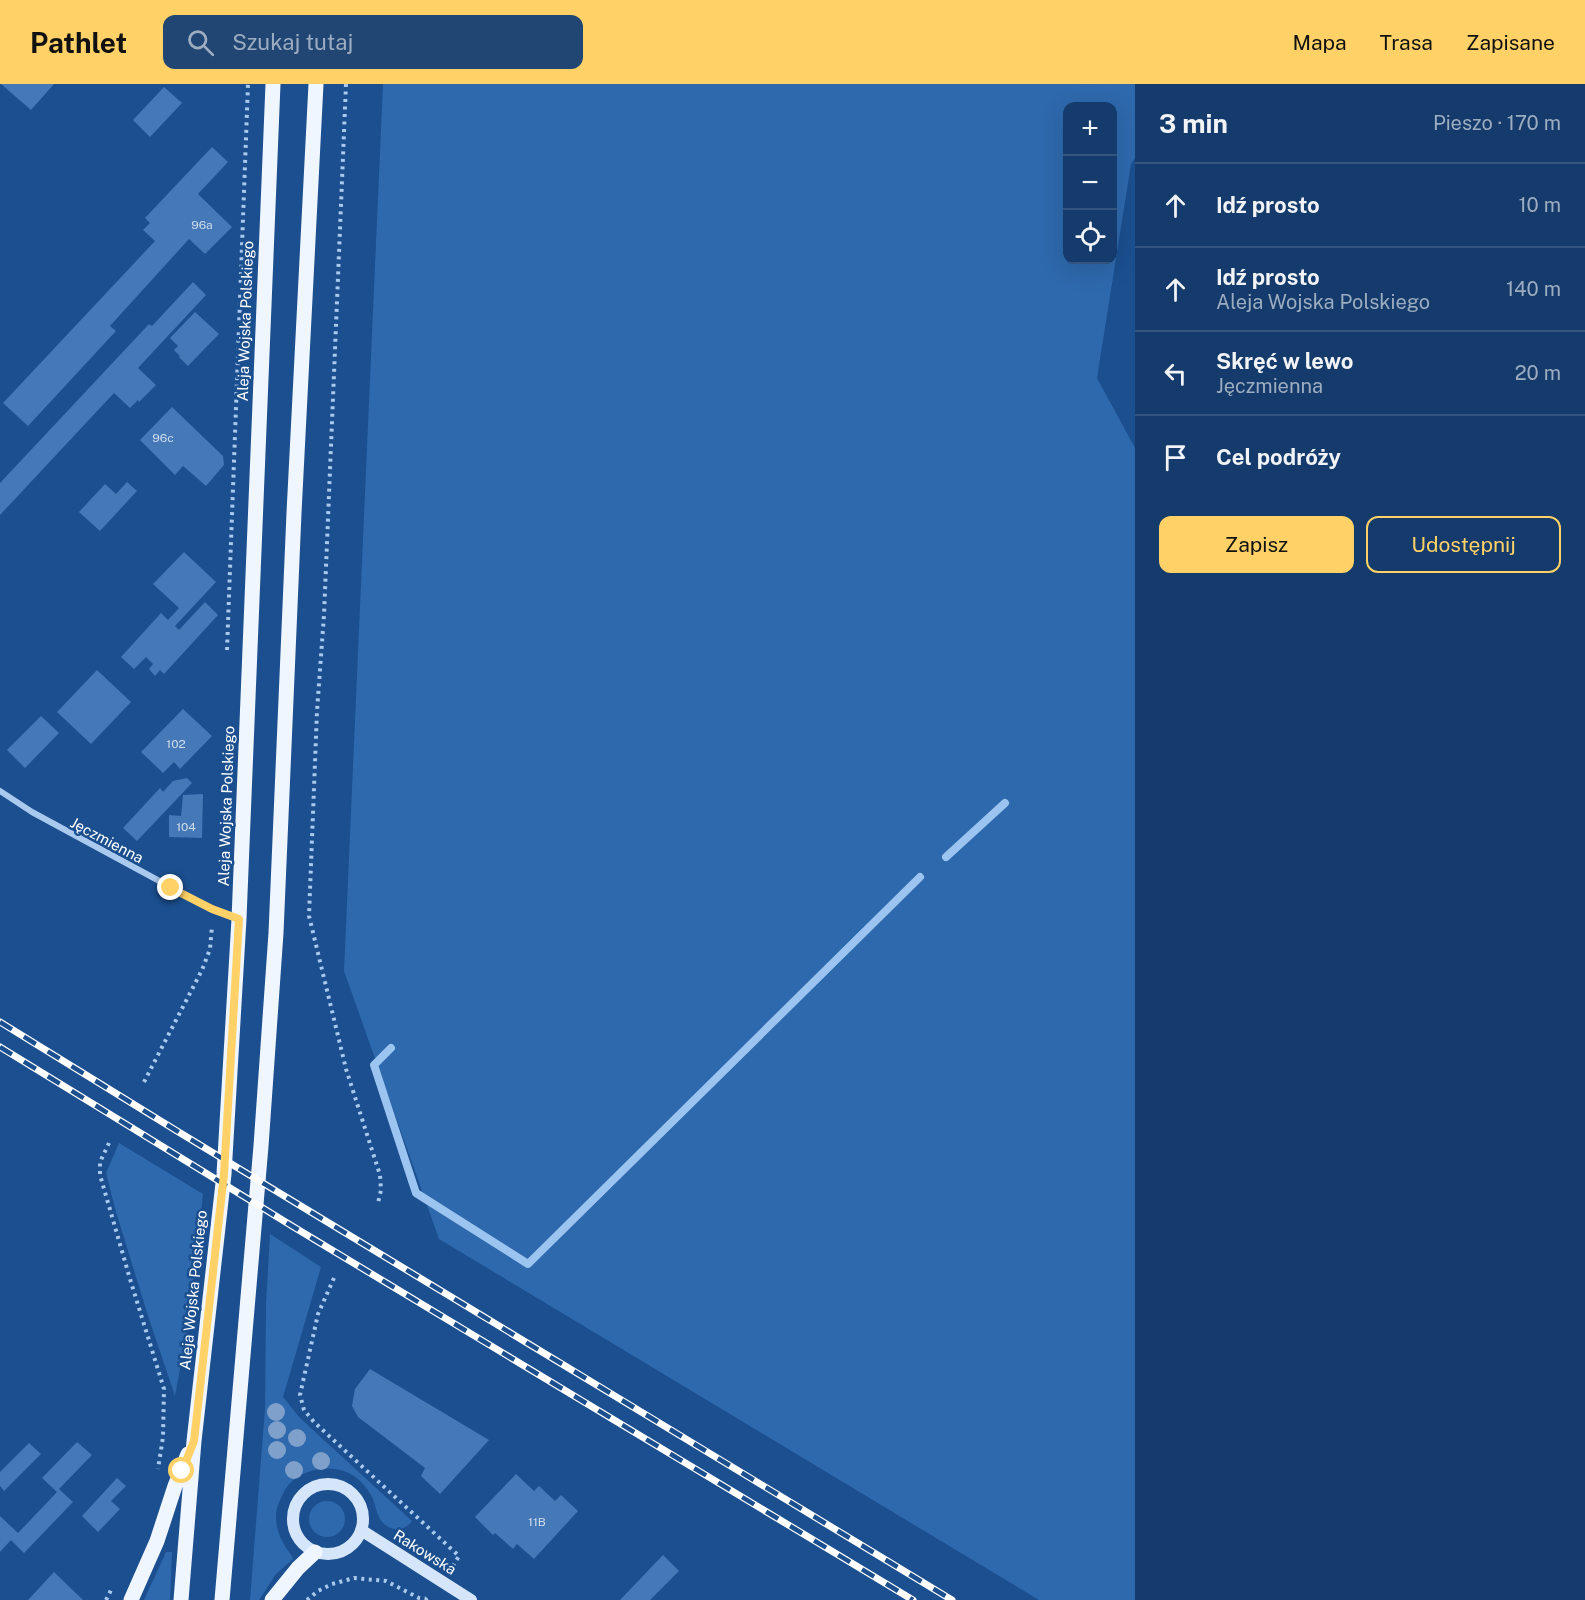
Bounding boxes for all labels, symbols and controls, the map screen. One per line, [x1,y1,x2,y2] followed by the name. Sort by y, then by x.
[163,15,583,69] search box
[30,26,127,59] text: Pathlet
[184,26,217,59] icon: search
[232,29,353,55] text: Szukaj tutaj
[1292,30,1347,55] text: Mapa
[1380,30,1433,55] text: Trasa
[1466,30,1555,55] text: Zapisane
[1063,102,1117,264] map controls
[1063,102,1117,156] button: +
[1159,108,1228,139] text: 3 min
[1433,111,1561,135] text: Pieszo · 170 m
[1063,156,1117,210] button: −
[1159,189,1192,222] icon: ahead
[1216,192,1320,218] text: Idź prosto
[1518,193,1561,217] text: 10 m
[1063,210,1117,264] button: locate
[191,218,213,232] house number: 96a
[234,240,256,402] street label: Aleja Wojska Polskiego
[1216,264,1320,290] text: Idź prosto
[1159,273,1192,306] icon: ahead
[1506,277,1561,301] text: 140 m
[1216,290,1430,314] text: Aleja Wojska Polskiego
[1216,348,1353,374] text: Skręć w lewo
[1159,357,1192,390] icon: left
[1515,361,1561,385] text: 20 m
[1216,374,1323,398] text: Jęczmienna
[152,431,174,445] house number: 96c
[1159,441,1192,474] icon: arrive
[1216,444,1341,470] text: Cel podróży
[1159,516,1354,573] button: Zapisz
[1366,516,1561,573] button: Udostępnij
[215,725,237,887] street label: Aleja Wojska Polskiego
[166,737,186,751] house number: 102
[68,814,146,866] street label: Jęczmienna
[176,820,196,834] house number: 104
[157,874,183,900] route end
[176,1209,210,1371] street label: Aleja Wojska Polskiego
[168,1457,194,1483] route start
[528,1515,546,1529] house number: 11B
[391,1526,459,1578] street label: Rakowska

